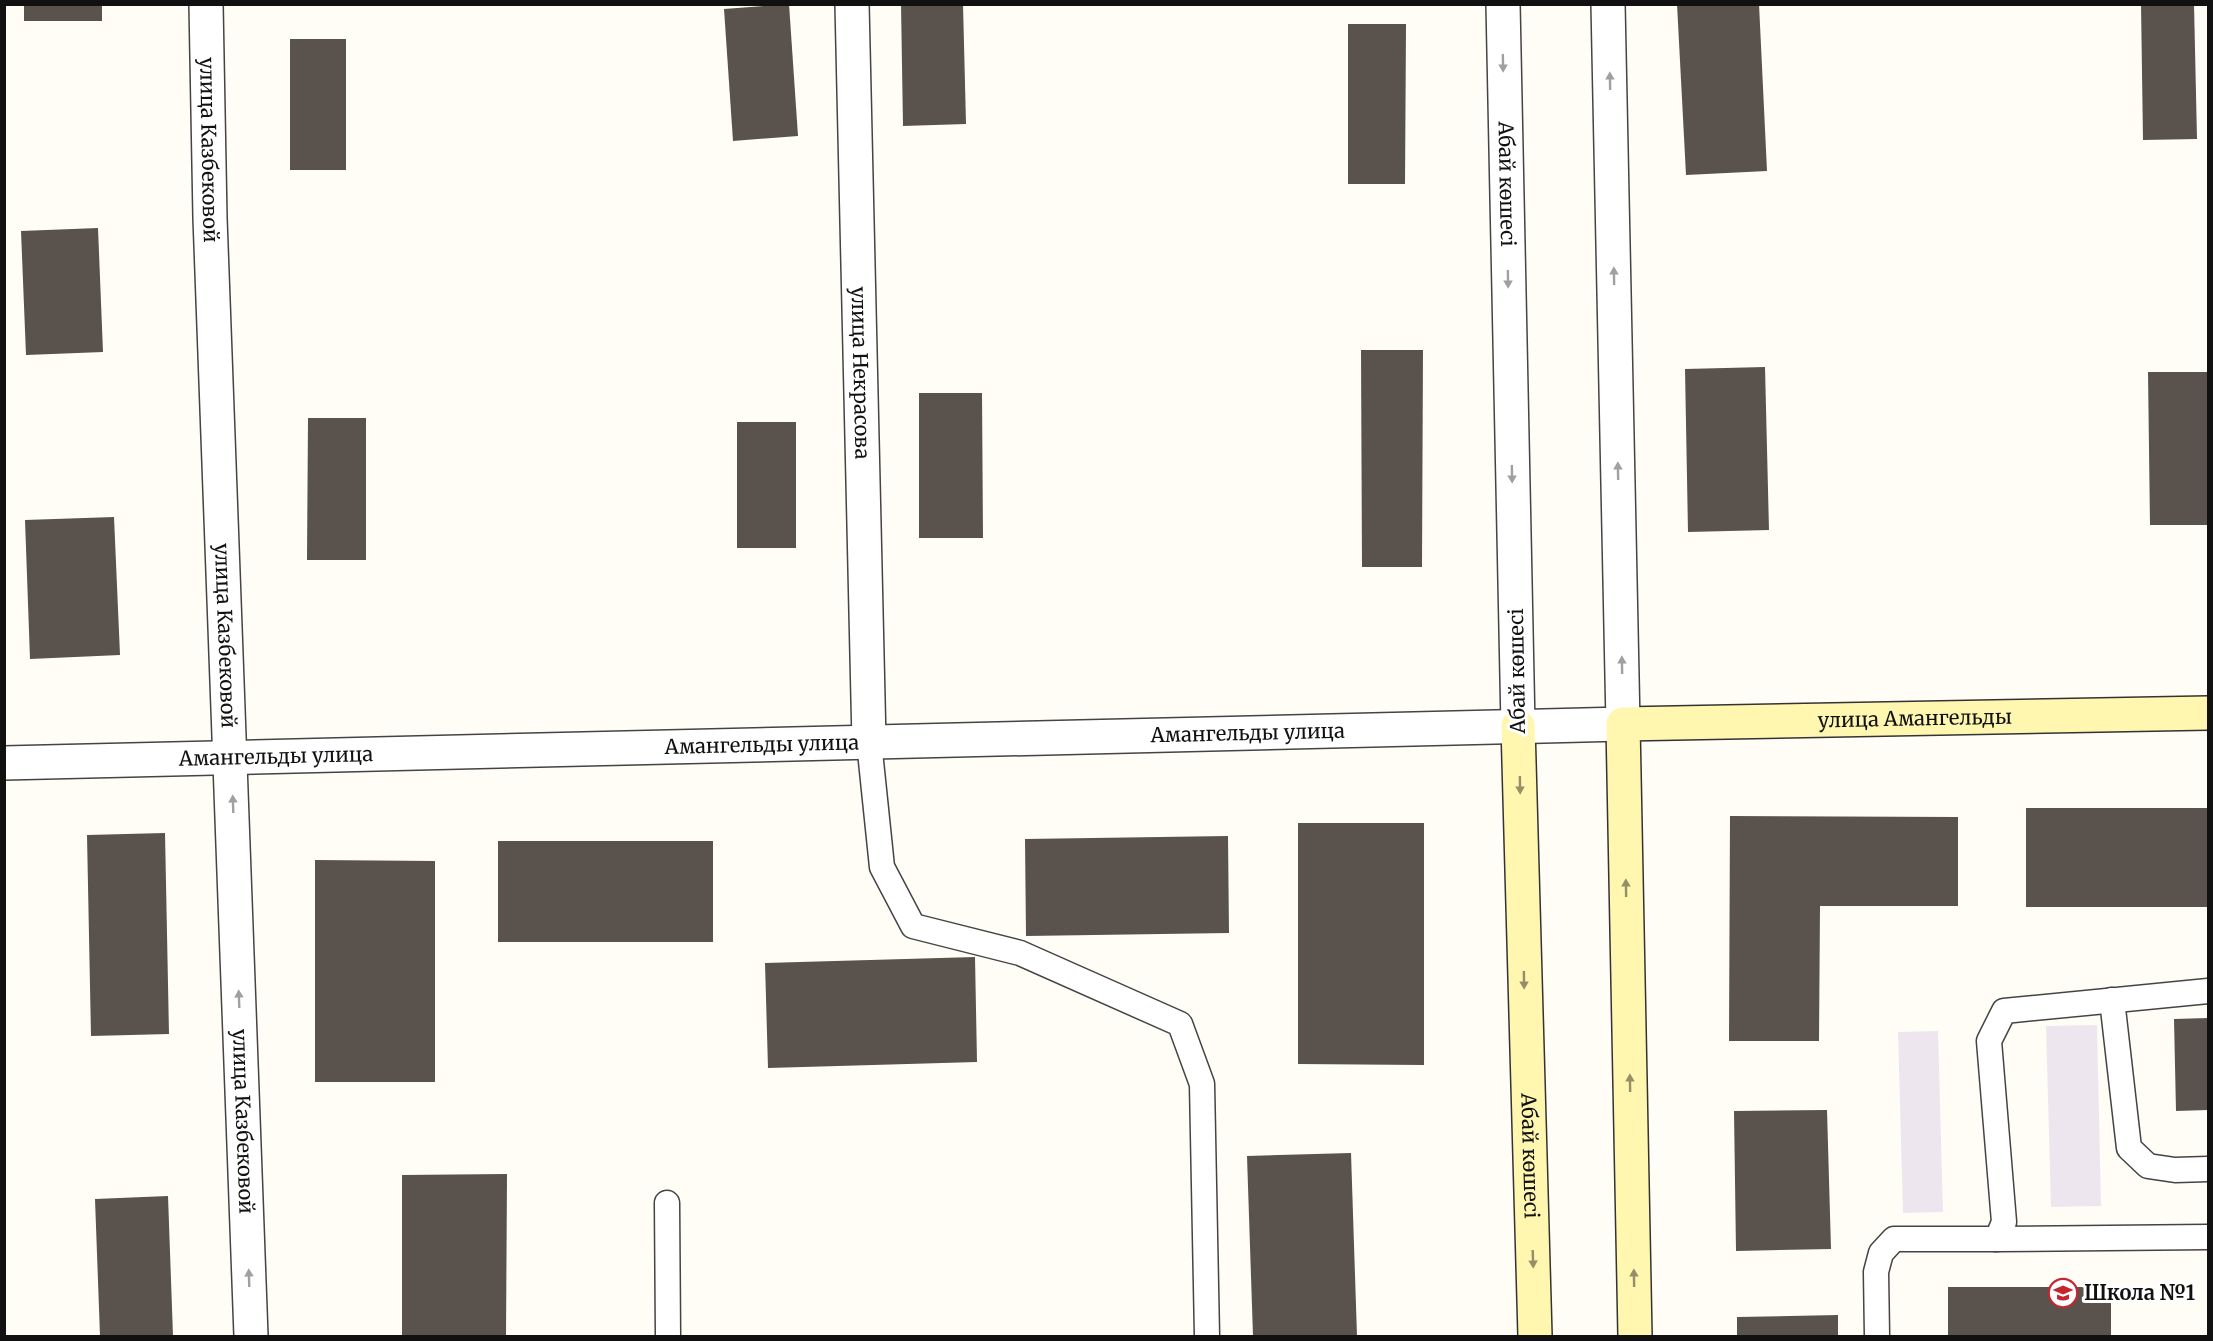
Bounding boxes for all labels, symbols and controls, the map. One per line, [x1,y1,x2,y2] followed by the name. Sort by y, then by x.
[1499,53,1508,72] one-way arrow
[195,57,224,243] street label: улица Казбековой
[1605,71,1614,90] one-way arrow
[1493,120,1521,247] street label: Абай көшесі
[1609,266,1619,285] one-way arrow
[1503,269,1513,288] one-way arrow
[847,286,875,460] street label: улица Некрасова
[1613,461,1623,480] one-way arrow
[1508,464,1517,483] one-way arrow
[210,543,242,729] street label: улица Казбековой
[1503,608,1530,735] street label: Абай көшесі
[1617,656,1627,675] one-way arrow
[1817,704,2012,732] street label: улица Амангельды
[1149,718,1345,747] street label: Амангельды улица
[663,729,860,759] street label: Амангельды улица
[177,741,374,771] street label: Амангельды улица
[1515,775,1524,794] one-way arrow
[228,795,237,814] one-way arrow
[1621,879,1631,898] one-way arrow
[1520,970,1529,989] one-way arrow
[235,990,244,1009] one-way arrow
[228,1028,260,1214] street label: улица Казбековой
[1625,1074,1635,1093] one-way arrow
[1516,1092,1545,1219] street label: Абай көшесі
[1528,1249,1537,1268] one-way arrow
[244,1269,253,1288] one-way arrow
[1629,1269,1638,1288] one-way arrow
[2047,1277,2079,1309] school or university icon: Школа №1
[2084,1280,2195,1305] place label: Школа №1

